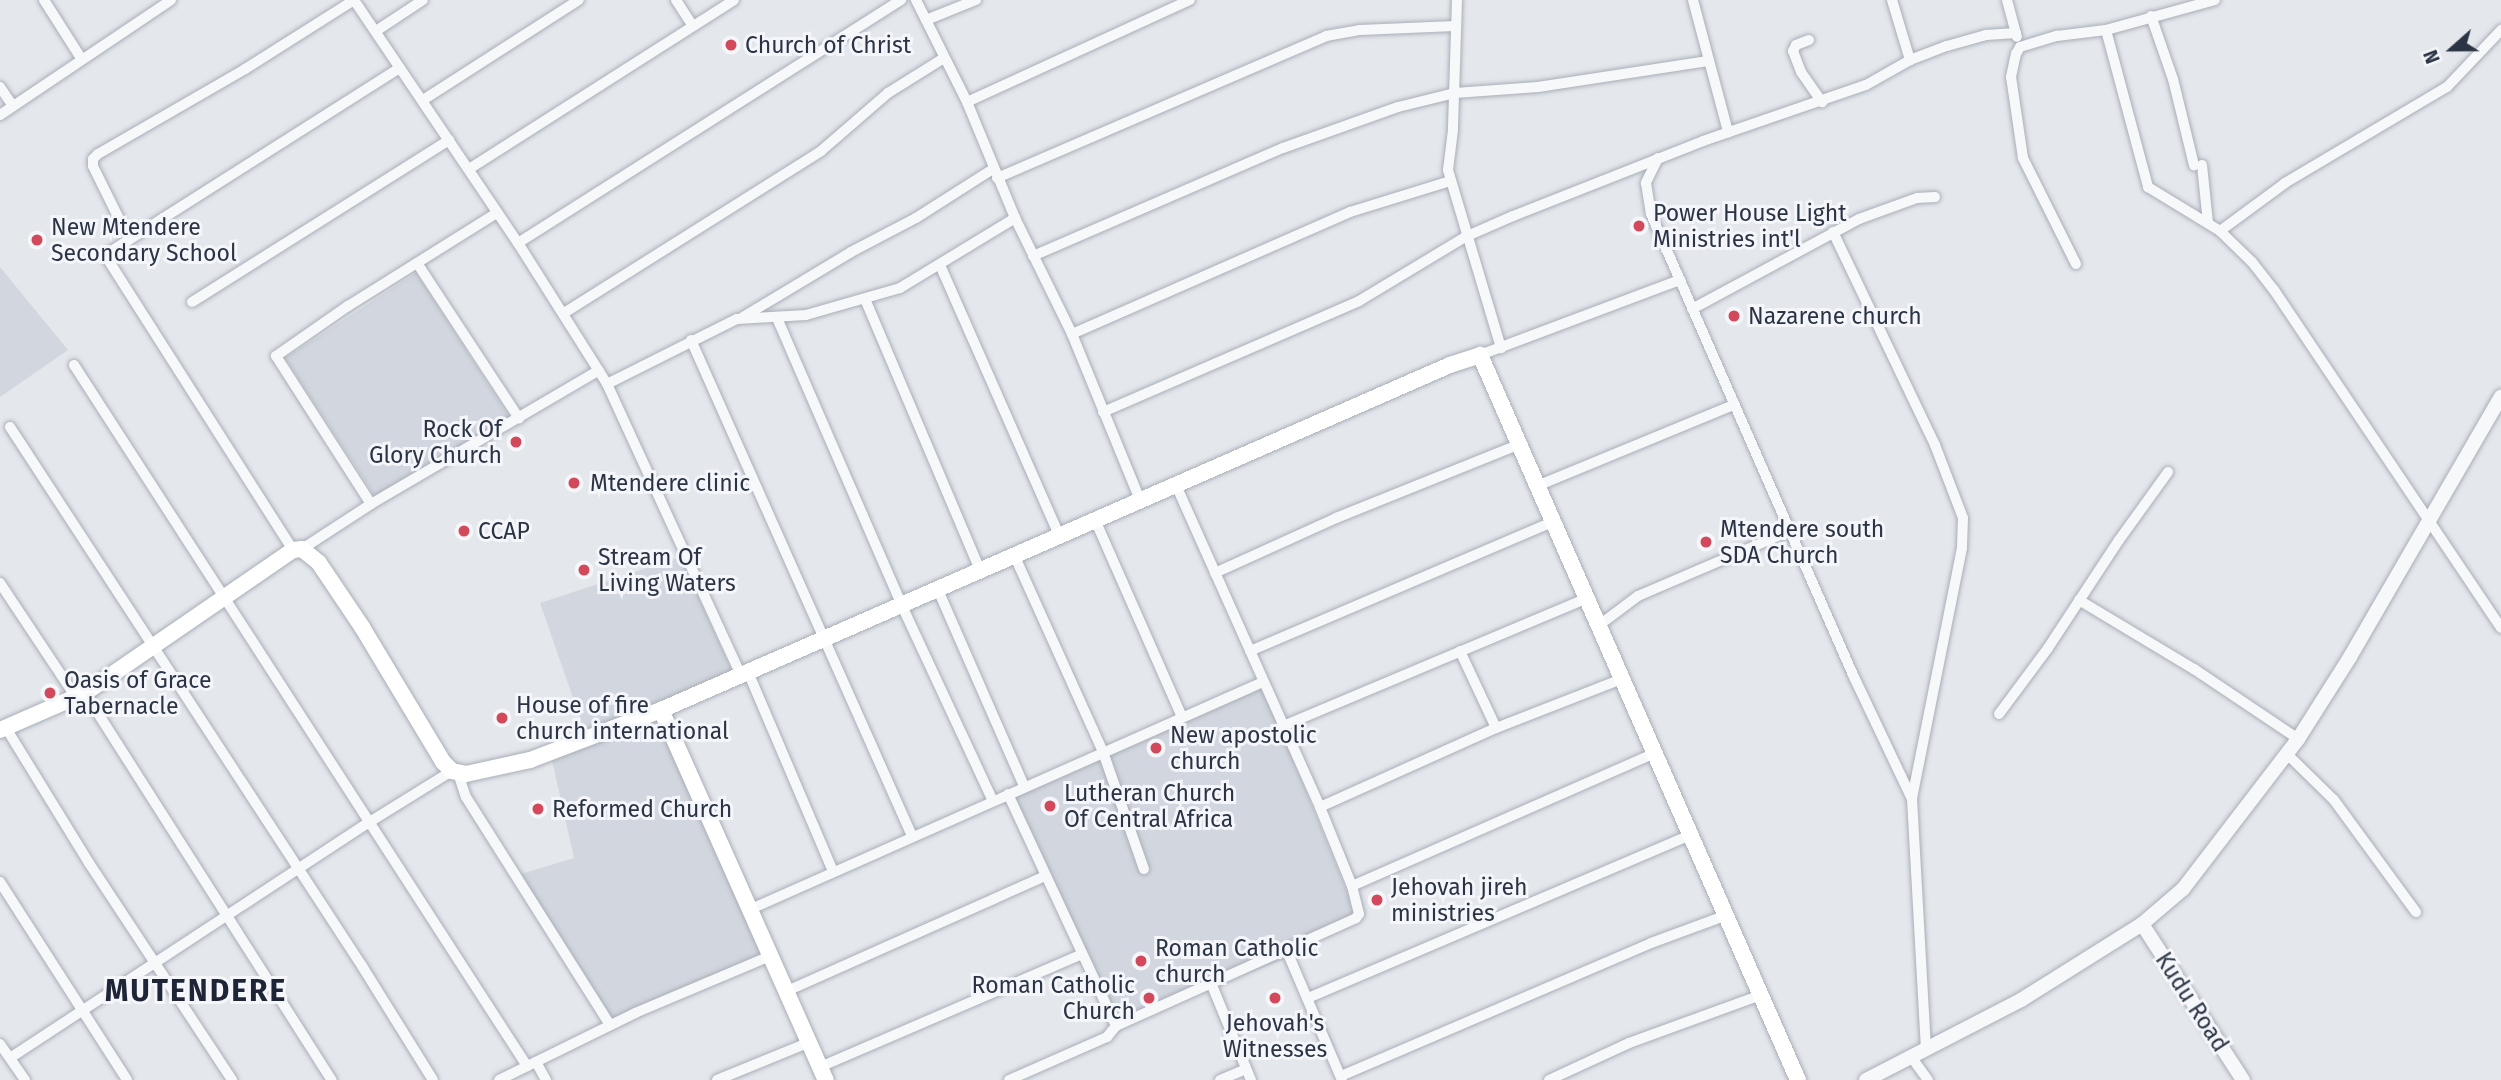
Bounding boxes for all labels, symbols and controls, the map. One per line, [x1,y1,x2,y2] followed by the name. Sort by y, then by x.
[2417,14,2487,84] north arrow
[745,31,911,59] place label: Church of Christ
[723,37,739,53] marker: Church of Christ
[2419,47,2445,67] text: N
[1653,199,1847,253] place label: Power House Light Ministries int'l
[51,213,237,267] place label: New Mtendere Secondary School
[1631,218,1647,234] marker: Power House Light Ministries int'l
[29,232,45,248] marker: New Mtendere Secondary School
[1748,302,1922,330] place label: Nazarene church
[1726,308,1742,324] marker: Nazarene church
[369,415,502,469] place label: Rock Of Glory Church
[508,434,524,450] marker: Rock Of Glory Church
[590,469,750,497] place label: Mtendere clinic
[564,473,584,493] marker: Mtendere clinic
[1720,515,1884,569] place label: Mtendere south SDA Church
[478,517,530,545] place label: CCAP
[456,523,472,539] marker: CCAP
[1698,534,1714,550] marker: Mtendere south SDA Church
[598,543,736,597] place label: Stream Of Living Waters
[576,562,592,578] marker: Stream Of Living Waters
[64,666,211,720] place label: Oasis of Grace Tabernacle
[42,685,58,701] marker: Oasis of Grace Tabernacle
[516,691,729,745] place label: House of fire church international
[494,710,510,726] marker: House of fire church international
[1170,721,1317,775] place label: New apostolic church
[1148,740,1164,756] marker: New apostolic church
[1064,779,1235,833] place label: Lutheran Church Of Central Africa
[552,795,732,823] place label: Reformed Church
[1042,798,1058,814] marker: Lutheran Church Of Central Africa
[530,801,546,817] marker: Reformed Church
[1391,873,1528,927] place label: Jehovah jireh ministries
[1369,892,1385,908] marker: Jehovah jireh ministries
[1155,934,1318,988] place label: Roman Catholic church
[2150,947,2234,1057] street label: Kudu Road
[1133,953,1149,969] marker: Roman Catholic church
[972,971,1135,1025] place label: Roman Catholic Church
[106,973,286,1009] district label: MUTENDERE
[1141,990,1157,1006] marker: Roman Catholic Church
[1267,990,1283,1006] marker: Jehovah's Witnesses
[1223,1009,1327,1063] place label: Jehovah's Witnesses

